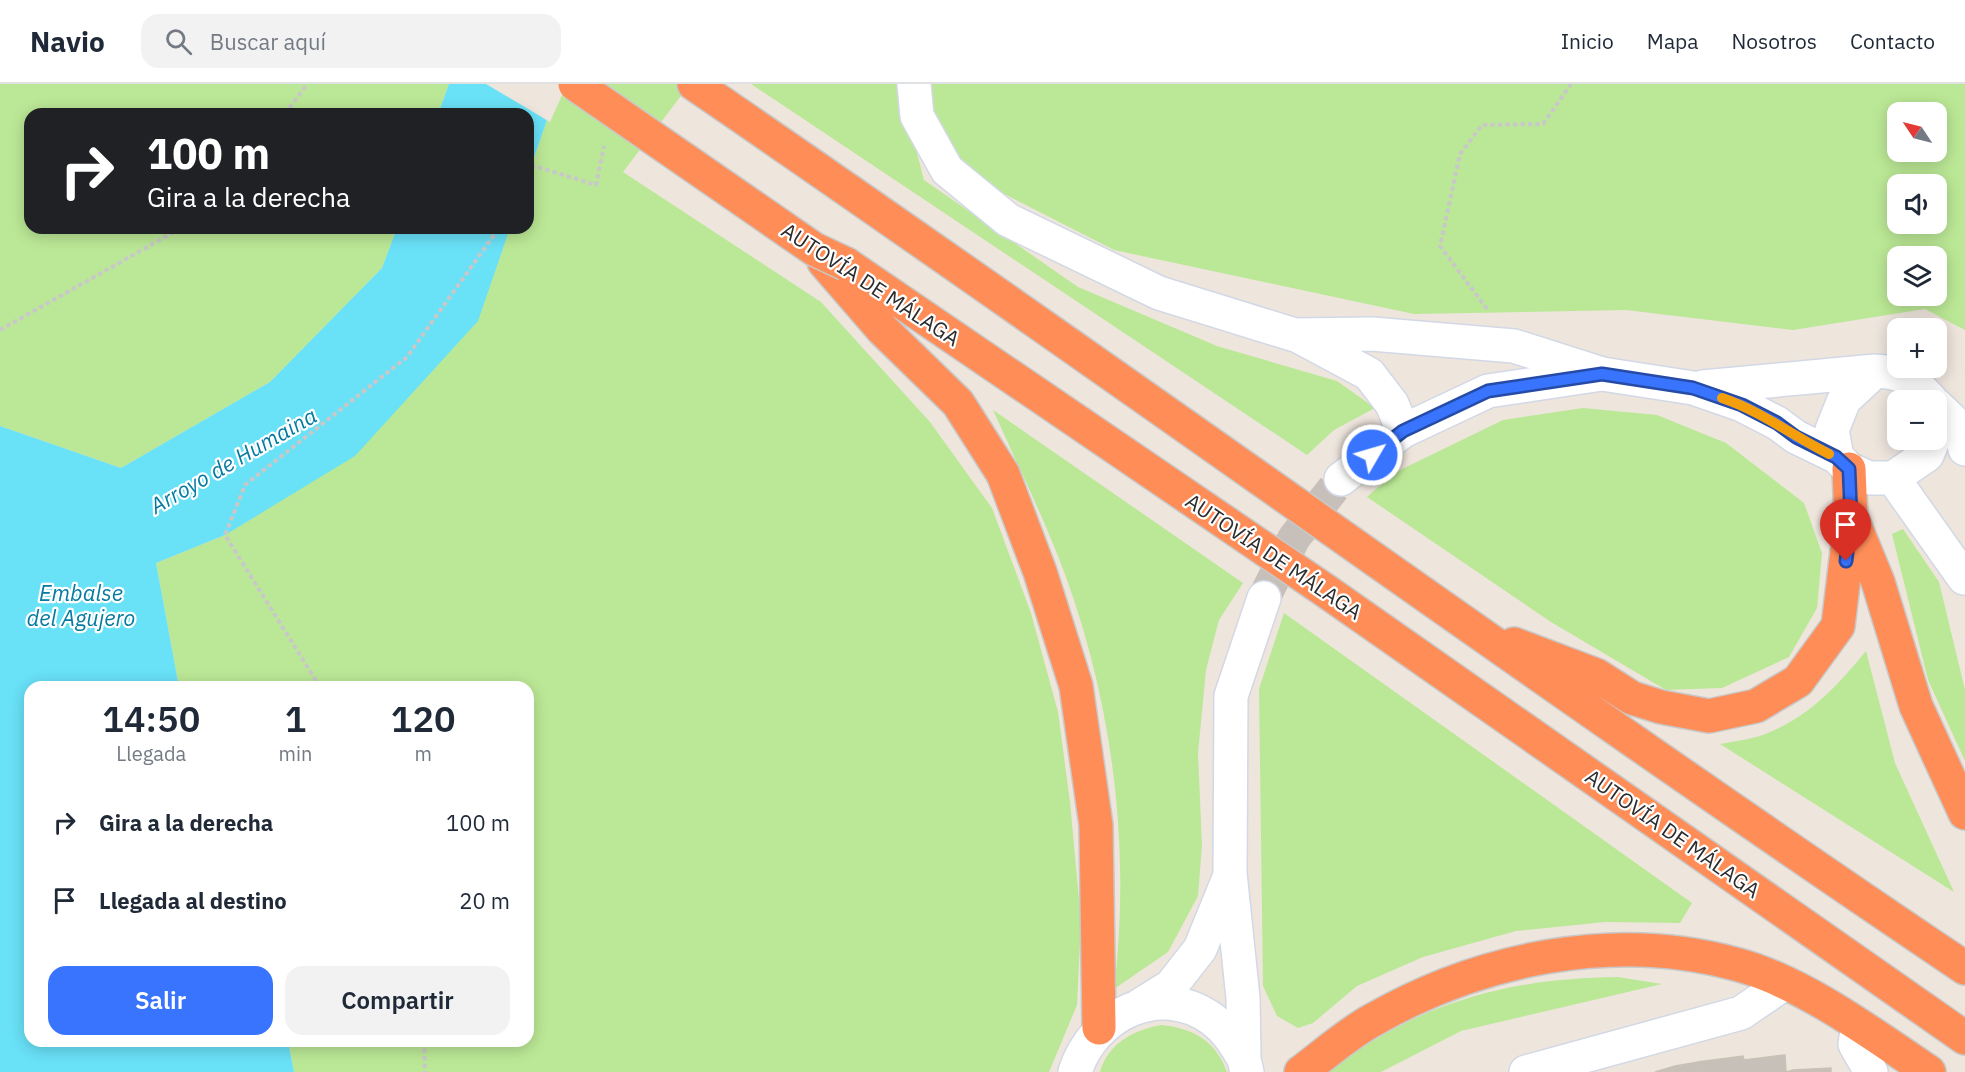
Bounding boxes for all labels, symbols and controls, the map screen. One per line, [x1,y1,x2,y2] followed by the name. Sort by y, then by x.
[141,14,561,68] search box
[30,23,105,60] text: Navio
[162,25,195,58] icon: search
[210,27,326,56] text: Buscar aquí
[1561,27,1614,55] text: Inicio
[1647,27,1699,55] text: Mapa
[1732,27,1817,55] text: Nosotros
[1850,27,1935,55] text: Contacto
[1887,102,1947,162] north arrow
[1887,102,1947,450] map controls
[147,126,270,181] text: 100 m
[48,132,126,210] icon: right
[1887,174,1947,234] button: sound
[147,179,350,214] text: Gira a la derecha
[777,216,965,352] street label: AUTOVÍA DE MÁLAGA
[1887,246,1947,306] button: layers
[1887,318,1947,378] button: +
[1887,390,1947,450] button: −
[143,400,322,520] water label: Arroyo de Humaina
[1340,423,1404,487] position arrow
[1180,486,1368,626] street label: AUTOVÍA DE MÁLAGA
[1820,499,1871,561] pin
[1829,508,1862,541] icon: arrive
[27,578,135,632] water label: Embalse del Agujero
[102,695,200,742] text: 14:50
[285,695,306,742] text: 1
[391,695,456,742] text: 120
[116,740,186,767] text: Llegada
[279,740,312,767] text: min
[414,740,432,767] text: m
[1580,762,1766,904] street label: AUTOVÍA DE MÁLAGA
[48,806,81,839] icon: right
[99,808,273,837] text: Gira a la derecha
[446,808,510,837] text: 100 m
[48,884,81,917] icon: arrive
[99,886,287,915] text: Llegada al destino
[459,886,510,915] text: 20 m
[48,966,273,1035] button: Salir
[285,966,510,1035] button: Compartir

